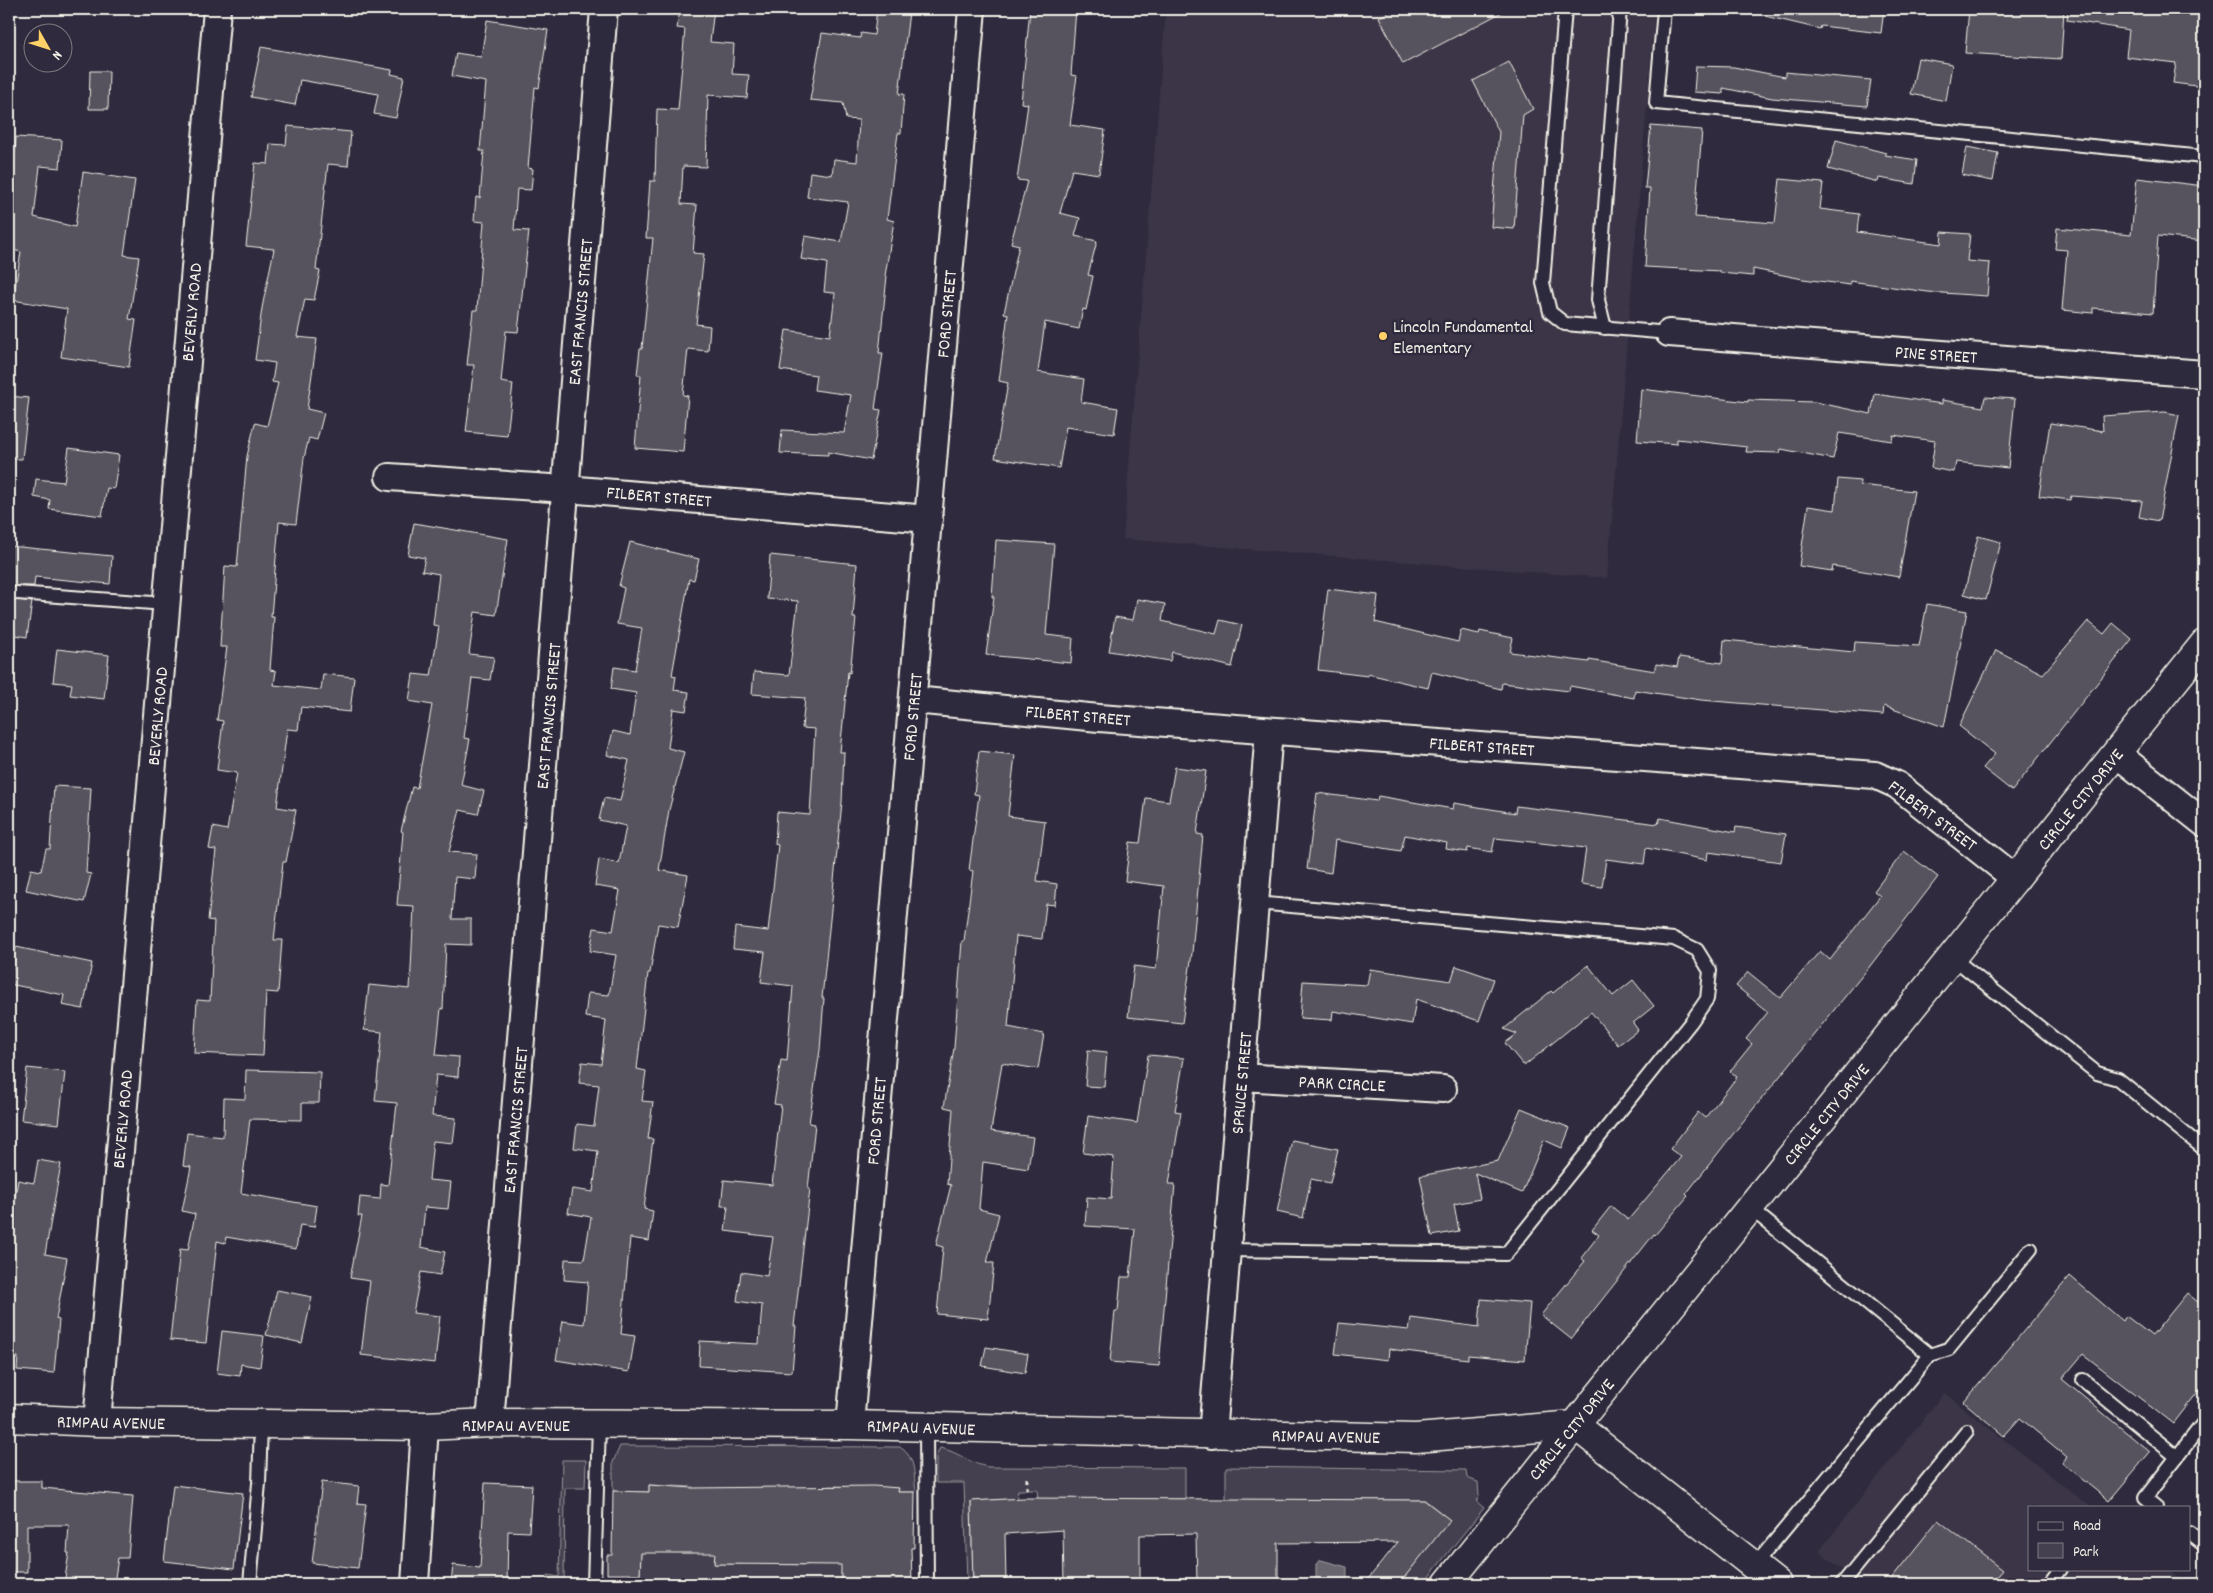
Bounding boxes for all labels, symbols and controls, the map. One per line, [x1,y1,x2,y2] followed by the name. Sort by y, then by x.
[22,22,72,72] north arrow
[47,46,66,64] text: N
[564,238,601,386] street label: EAST FRANCIS STREET
[177,262,210,362] street label: BEVERLY ROAD
[932,269,965,359] street label: FORD STREET
[1393,316,1534,362] place label: Lincoln Fundamental Elementary
[1377,330,1389,342] marker: Lincoln Fundamental Elementary
[1894,341,1978,372] street label: PINE STREET
[605,481,712,516] street label: FILBERT STREET
[532,642,569,790] street label: EAST FRANCIS STREET
[143,666,176,766] street label: BEVERLY ROAD
[898,672,931,762] street label: FORD STREET
[1024,700,1131,735] street label: FILBERT STREET
[1428,732,1535,765] street label: FILBERT STREET
[2033,744,2131,857] street label: CIRCLE CITY DRIVE
[1882,775,1981,859] street label: FILBERT STREET
[1227,1031,1260,1135] street label: SPRUCE STREET
[499,1046,536,1194] street label: EAST FRANCIS STREET
[1779,1059,1877,1172] street label: CIRCLE CITY DRIVE
[108,1069,141,1169] street label: BEVERLY ROAD
[1298,1071,1386,1100] street label: PARK CIRCLE
[862,1076,895,1166] street label: FORD STREET
[1524,1374,1622,1487] street label: CIRCLE CITY DRIVE
[57,1411,165,1438] street label: RIMPAU AVENUE
[462,1415,570,1440] street label: RIMPAU AVENUE
[866,1415,975,1444] street label: RIMPAU AVENUE
[1272,1425,1380,1452] street label: RIMPAU AVENUE
[2028,1506,2190,1570] legend
[2073,1516,2101,1538] text: Road
[2073,1542,2099,1564] text: Park

